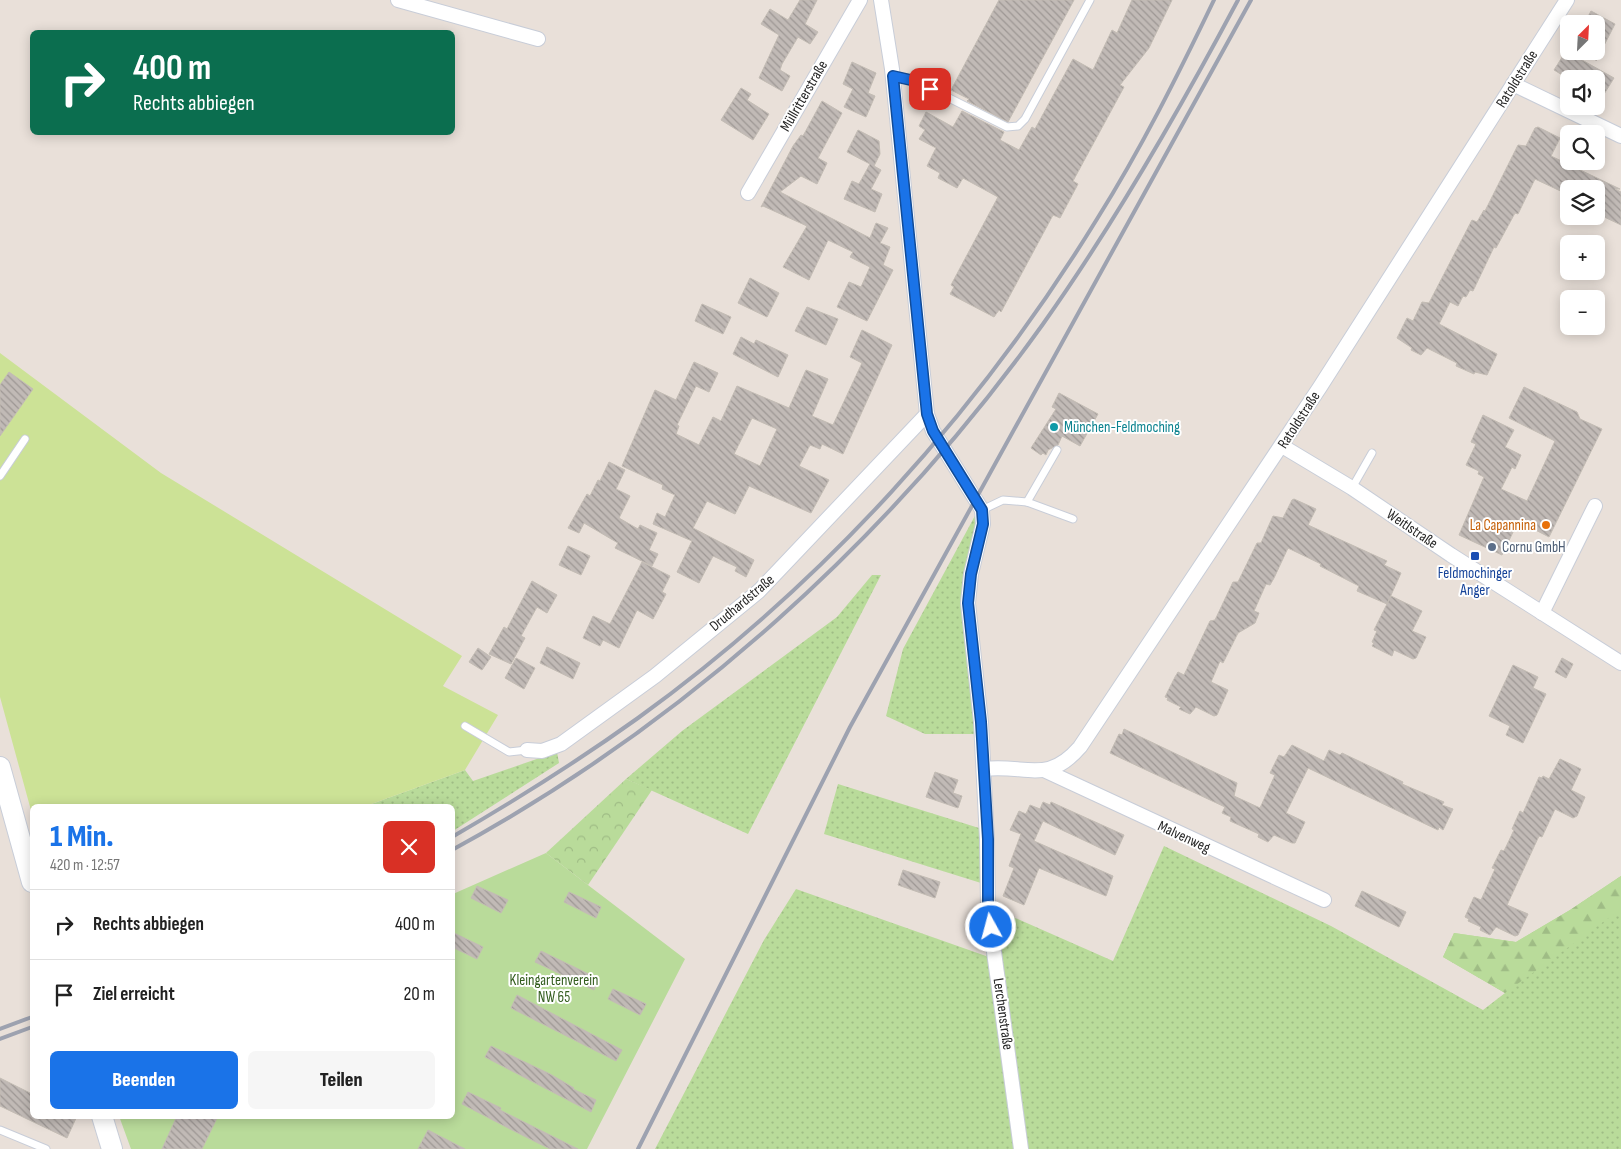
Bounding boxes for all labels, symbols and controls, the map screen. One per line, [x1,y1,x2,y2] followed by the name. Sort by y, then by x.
[1560,15,1605,60] north arrow
[1560,15,1605,335] map controls
[133,47,211,90] text: 400 m
[1492,47,1542,111] street label: Ratoldstraße
[50,50,115,115] icon: right
[776,57,832,135] street label: Müllritterstraße
[909,68,951,110] pin
[1560,70,1605,115] button: sound
[916,75,944,103] icon: arrive
[133,90,255,117] text: Rechts abbiegen
[1560,125,1605,170] button: search
[1560,180,1605,225] button: layers
[1560,235,1605,280] button: +
[1560,290,1605,335] button: −
[1274,388,1324,452] street label: Ratoldstraße
[1064,418,1180,437] place label: München-Feldmoching
[1048,421,1060,433] marker: München-Feldmoching
[1383,505,1441,553] street label: Weitlstraße
[1470,516,1536,535] place label: La Capannina
[1540,519,1552,531] marker: La Capannina
[1502,538,1566,557] place label: Cornu GmbH
[1486,541,1498,553] marker: Cornu GmbH
[1469,550,1481,562] marker: Feldmochinger Anger
[1438,564,1513,600] place label: Feldmochinger Anger
[706,570,778,636] street label: Drudhardstraße
[1155,817,1213,857] street label: Malvenweg
[50,819,114,855] text: 1 Min.
[383,821,435,873] button: close
[50,856,120,875] text: 420 m · 12:57
[964,900,1016,952] position arrow
[50,911,78,939] icon: right
[93,913,204,936] text: Rechts abbiegen
[395,913,435,936] text: 400 m
[510,971,598,1007] park label: Kleingartenverein NW 65
[989,977,1017,1051] street label: Lerchenstraße
[50,981,78,1009] icon: arrive
[93,983,175,1006] text: Ziel erreicht
[403,983,435,1006] text: 20 m
[50,1051,238,1109] button: Beenden
[248,1051,435,1109] button: Teilen

